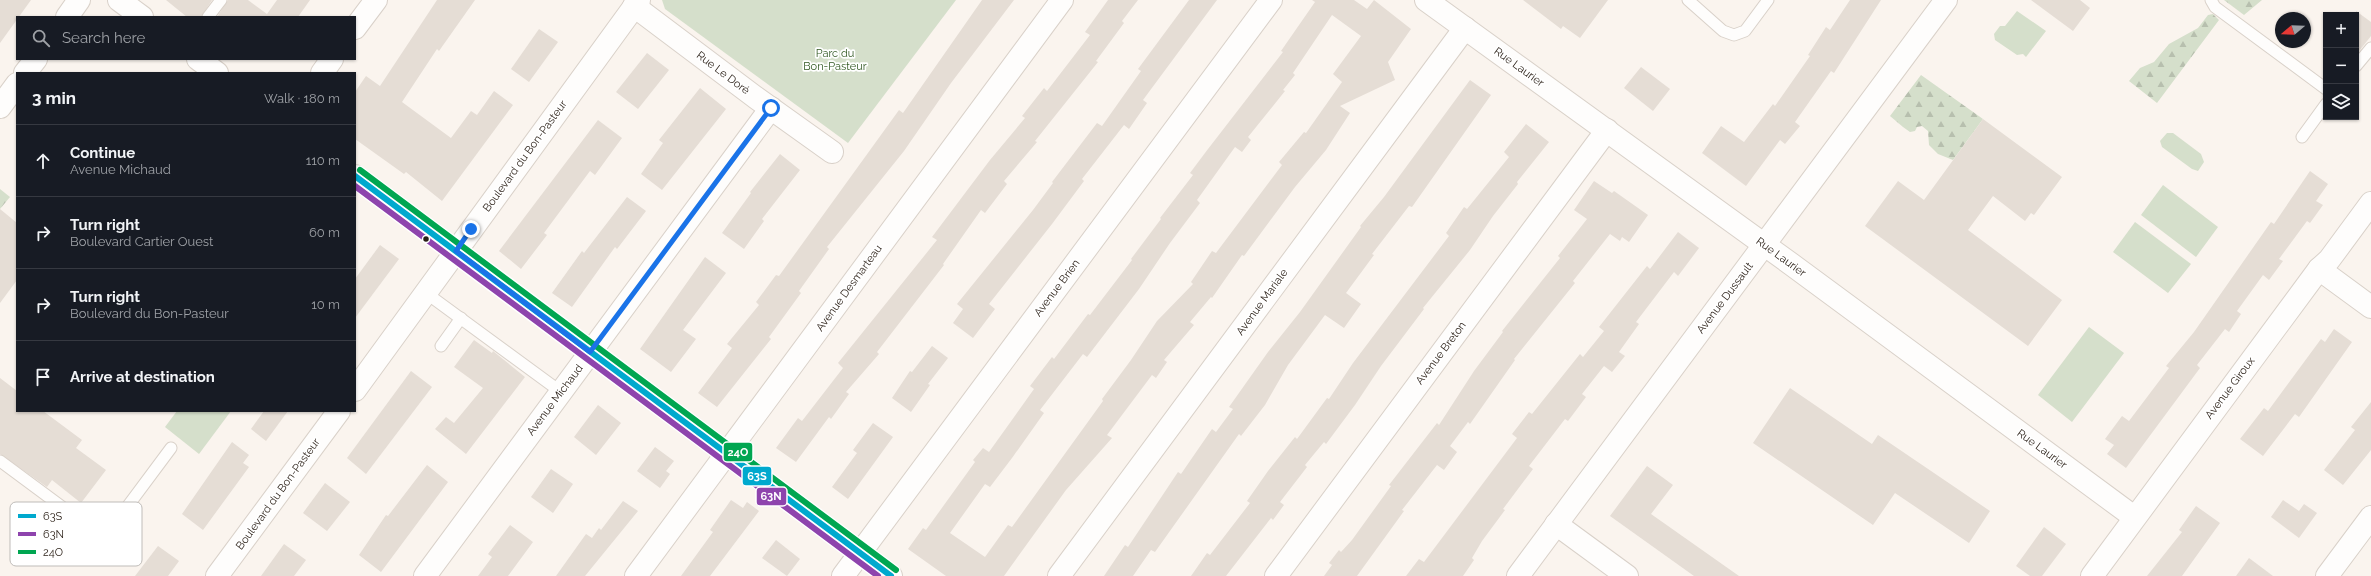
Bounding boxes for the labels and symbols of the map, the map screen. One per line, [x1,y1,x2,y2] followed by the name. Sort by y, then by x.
[2275,12,2311,48] north arrow
[1492,45,1547,90] street label: Rue Laurier
[803,47,867,73] park label: Parc du Bon-Pasteur
[694,49,753,97] street label: Rue Le Doré
[480,98,570,214] street label: Boulevard du Bon-Pasteur
[762,99,780,117] route start
[462,220,480,238] route end
[421,234,431,244] unlabelled marker
[1754,235,1809,280] street label: Rue Laurier
[813,242,885,334] street label: Avenue Desmarteau
[1031,257,1083,319] street label: Avenue Brien
[1694,260,1756,336] street label: Avenue Dussault
[1234,266,1291,338] street label: Avenue Mariale
[1413,319,1469,387] street label: Avenue Breton
[2203,354,2258,421] street label: Avenue Giroux
[524,362,586,438] street label: Avenue Michaud
[2015,427,2070,472] street label: Rue Laurier
[233,436,323,552] street label: Boulevard du Bon-Pasteur
[723,442,753,462] line badge: 24O
[728,446,748,459] text: 24O
[742,466,772,486] line badge: 63S
[747,470,767,483] text: 63S
[756,487,787,506] line badge: 63N
[760,490,782,503] text: 63N
[10,502,142,566] legend
[43,510,63,523] text: 63S
[43,528,64,541] text: 63N
[43,546,63,559] text: 24O

